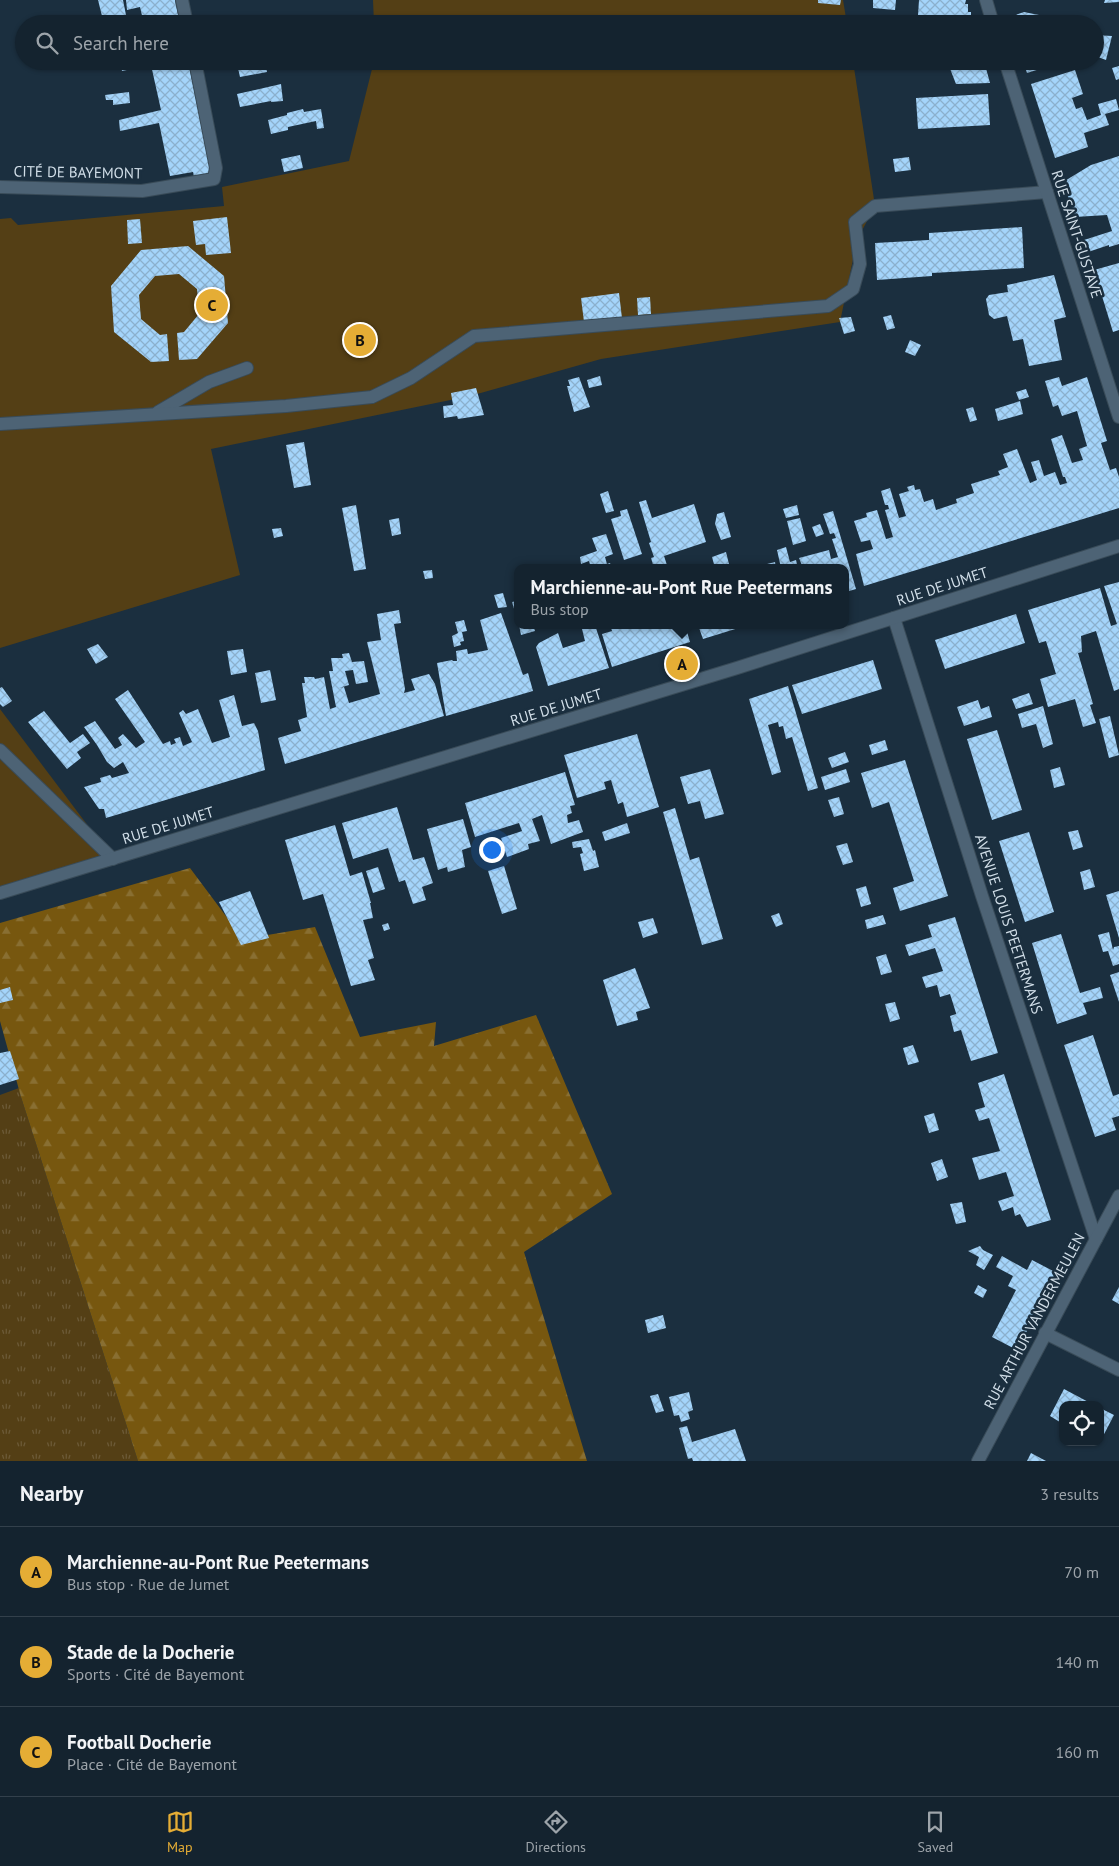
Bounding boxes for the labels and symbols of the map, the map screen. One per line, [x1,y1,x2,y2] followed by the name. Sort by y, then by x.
[14,161,143,183] street label: CITÉ DE BAYEMONT
[1047,168,1107,300] street label: RUE SAINT-GUSTAVE
[196,286,228,324] pin: C
[344,321,376,359] pin: B
[894,562,991,610] street label: RUE DE JUMET
[666,645,698,683] pin: A
[508,684,605,730] street label: RUE DE JUMET
[120,802,217,848] street label: RUE DE JUMET
[971,832,1047,1016] street label: AVENUE LOUIS PEETERMANS
[479,837,505,863] your location
[979,1230,1089,1412] street label: RUE ARTHUR VANDERMEULEN

